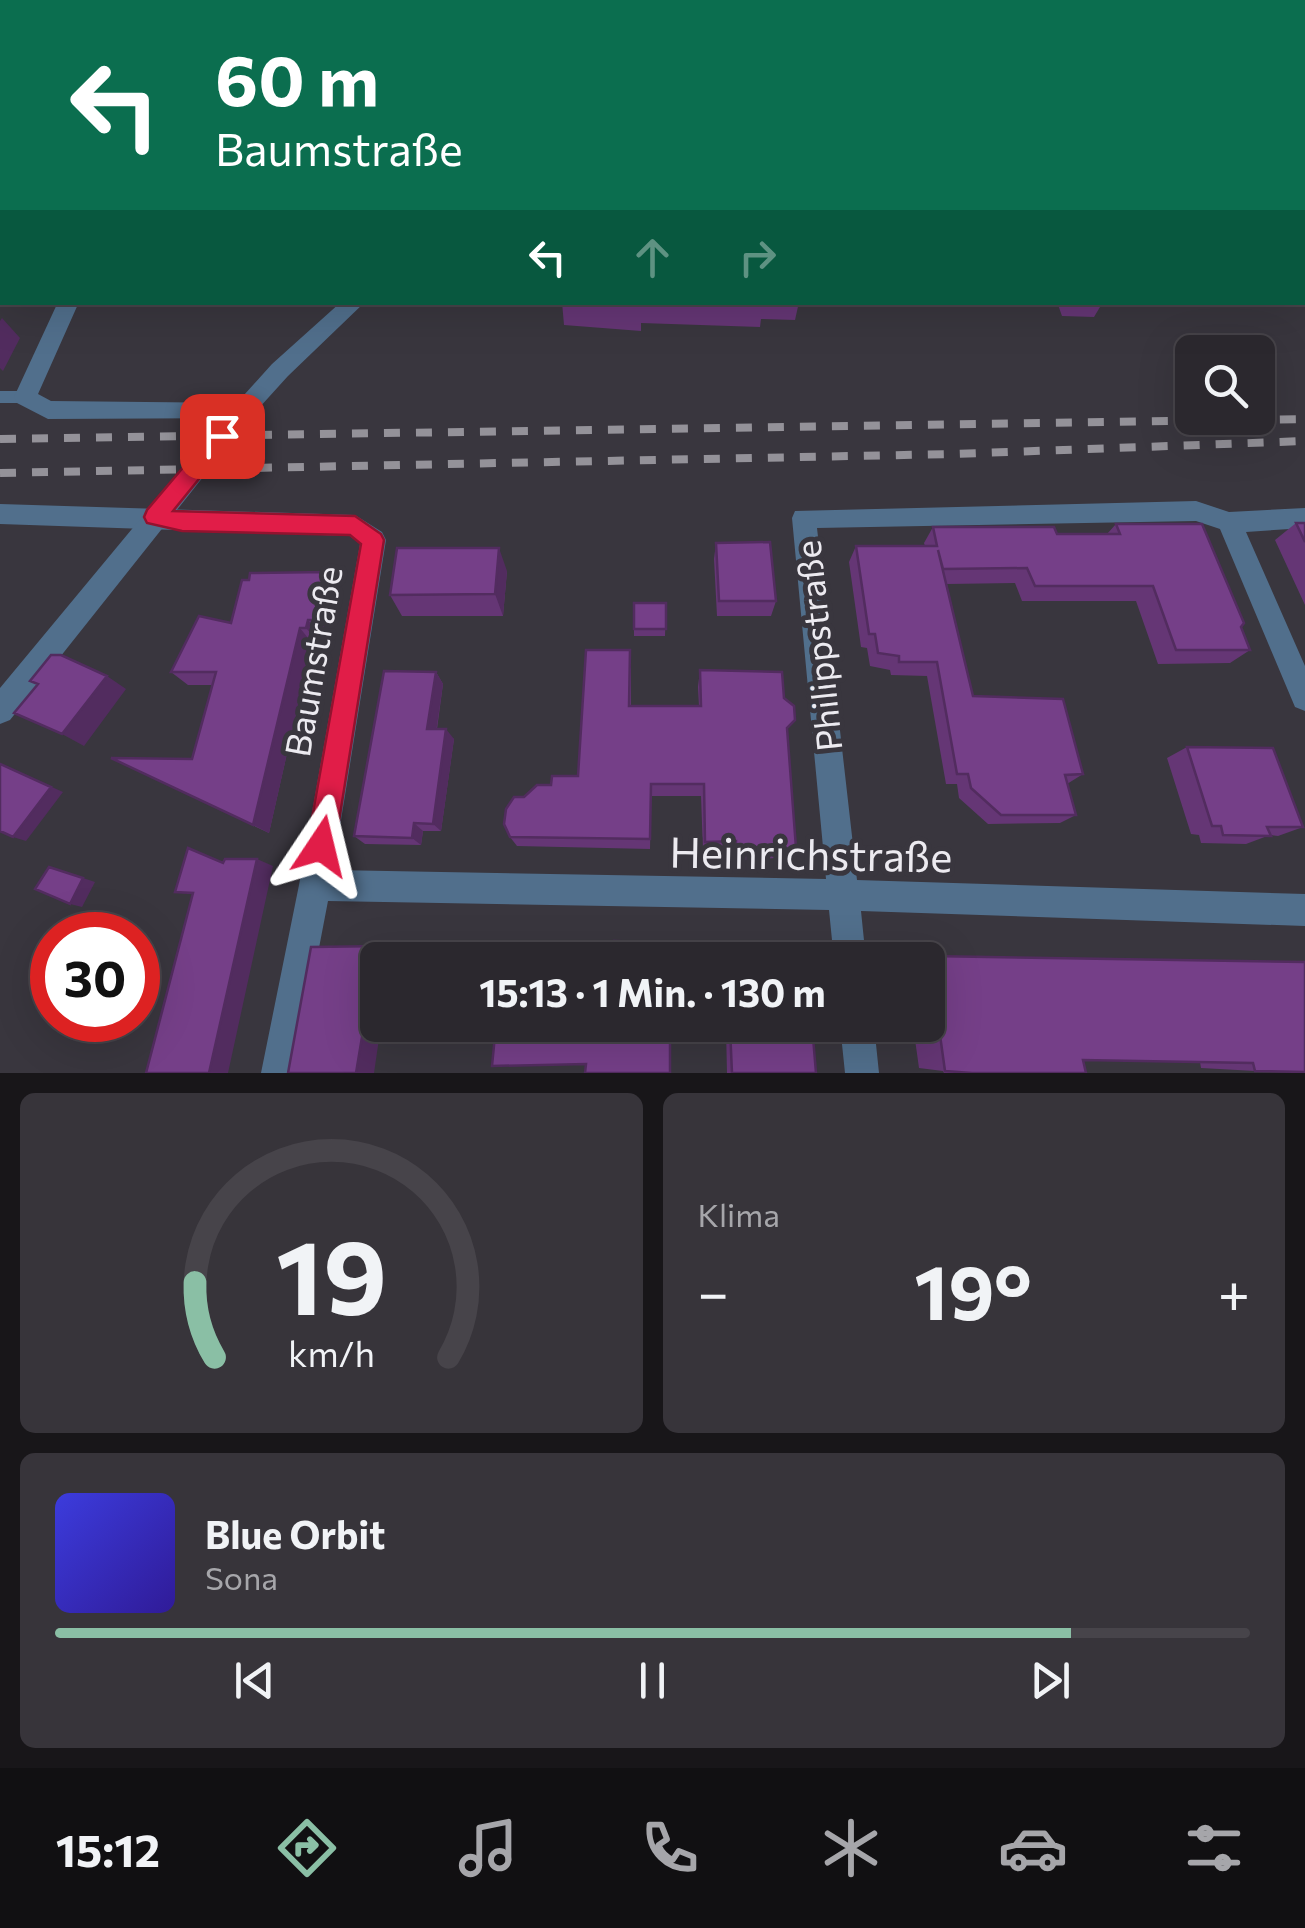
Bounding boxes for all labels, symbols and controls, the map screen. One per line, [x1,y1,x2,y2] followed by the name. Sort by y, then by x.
[215,35,379,120] text: 60 m
[50,40,180,170] icon: left
[215,120,463,175] text: Baumstraße
[520,230,575,285] icon: left
[625,230,680,285] icon: ahead
[730,230,785,285] icon: right
[1175,335,1275,435] map controls
[1175,335,1275,435] button: search
[180,394,265,479] pin
[195,409,250,464] icon: arrive
[785,538,849,754] street label: Philippstraße
[274,562,350,760] street label: Baumstraße
[269,794,373,898] position arrow
[669,825,953,881] street label: Heinrichstraße
[30,912,160,1042] speed limit sign: 30
[479,968,826,1015] text: 15:13 · 1 Min. · 130 m
[698,1194,780,1234] text: Klima
[276,1209,387,1336] text: 19
[914,1244,1032,1335] text: 19°
[698,1257,729,1324] text: −
[1218,1257,1250,1324] text: +
[288,1331,375,1374] text: km/h
[205,1510,385,1557] text: Blue Orbit
[205,1557,278,1597] text: Sona
[227,1653,282,1708] icon: previous
[625,1653,680,1708] icon: pause
[1023,1653,1078,1708] icon: next
[272,1813,342,1883] icon: directions
[453,1813,523,1883] icon: music
[635,1813,705,1883] icon: phone
[816,1813,886,1883] icon: climate
[998,1813,1068,1883] icon: car
[1179,1813,1249,1883] icon: filters
[56,1821,160,1876] text: 15:12

